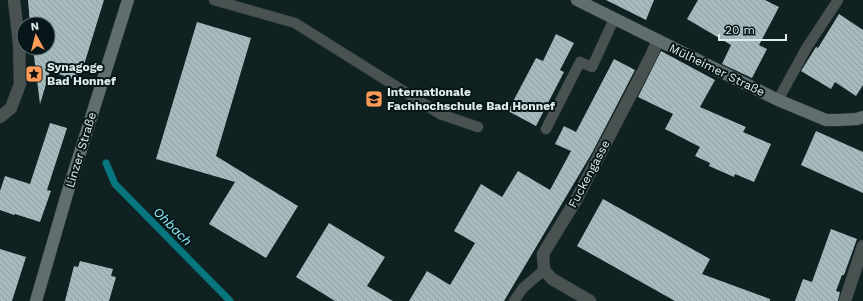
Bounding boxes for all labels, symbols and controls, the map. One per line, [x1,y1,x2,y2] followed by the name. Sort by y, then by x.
[16,16,56,56] north arrow
[719,16,786,42] scale bar
[30,20,40,34] text: N
[725,23,755,37] text: 20 m
[667,41,767,99] street label: Mülheimer Straße
[47,60,116,88] place label: Synagoge Bad Honnef
[24,64,44,84] place icon: Synagoge Bad Honnef
[387,85,555,113] place label: Internationale Fachhochschule Bad Honnef
[364,89,384,109] school or university icon: Internationale Fachhochschule Bad Honnef
[63,110,99,189] street label: Linzer Straße
[565,138,613,210] street label: Fuckengasse
[150,204,195,249] water label: Ohbach

